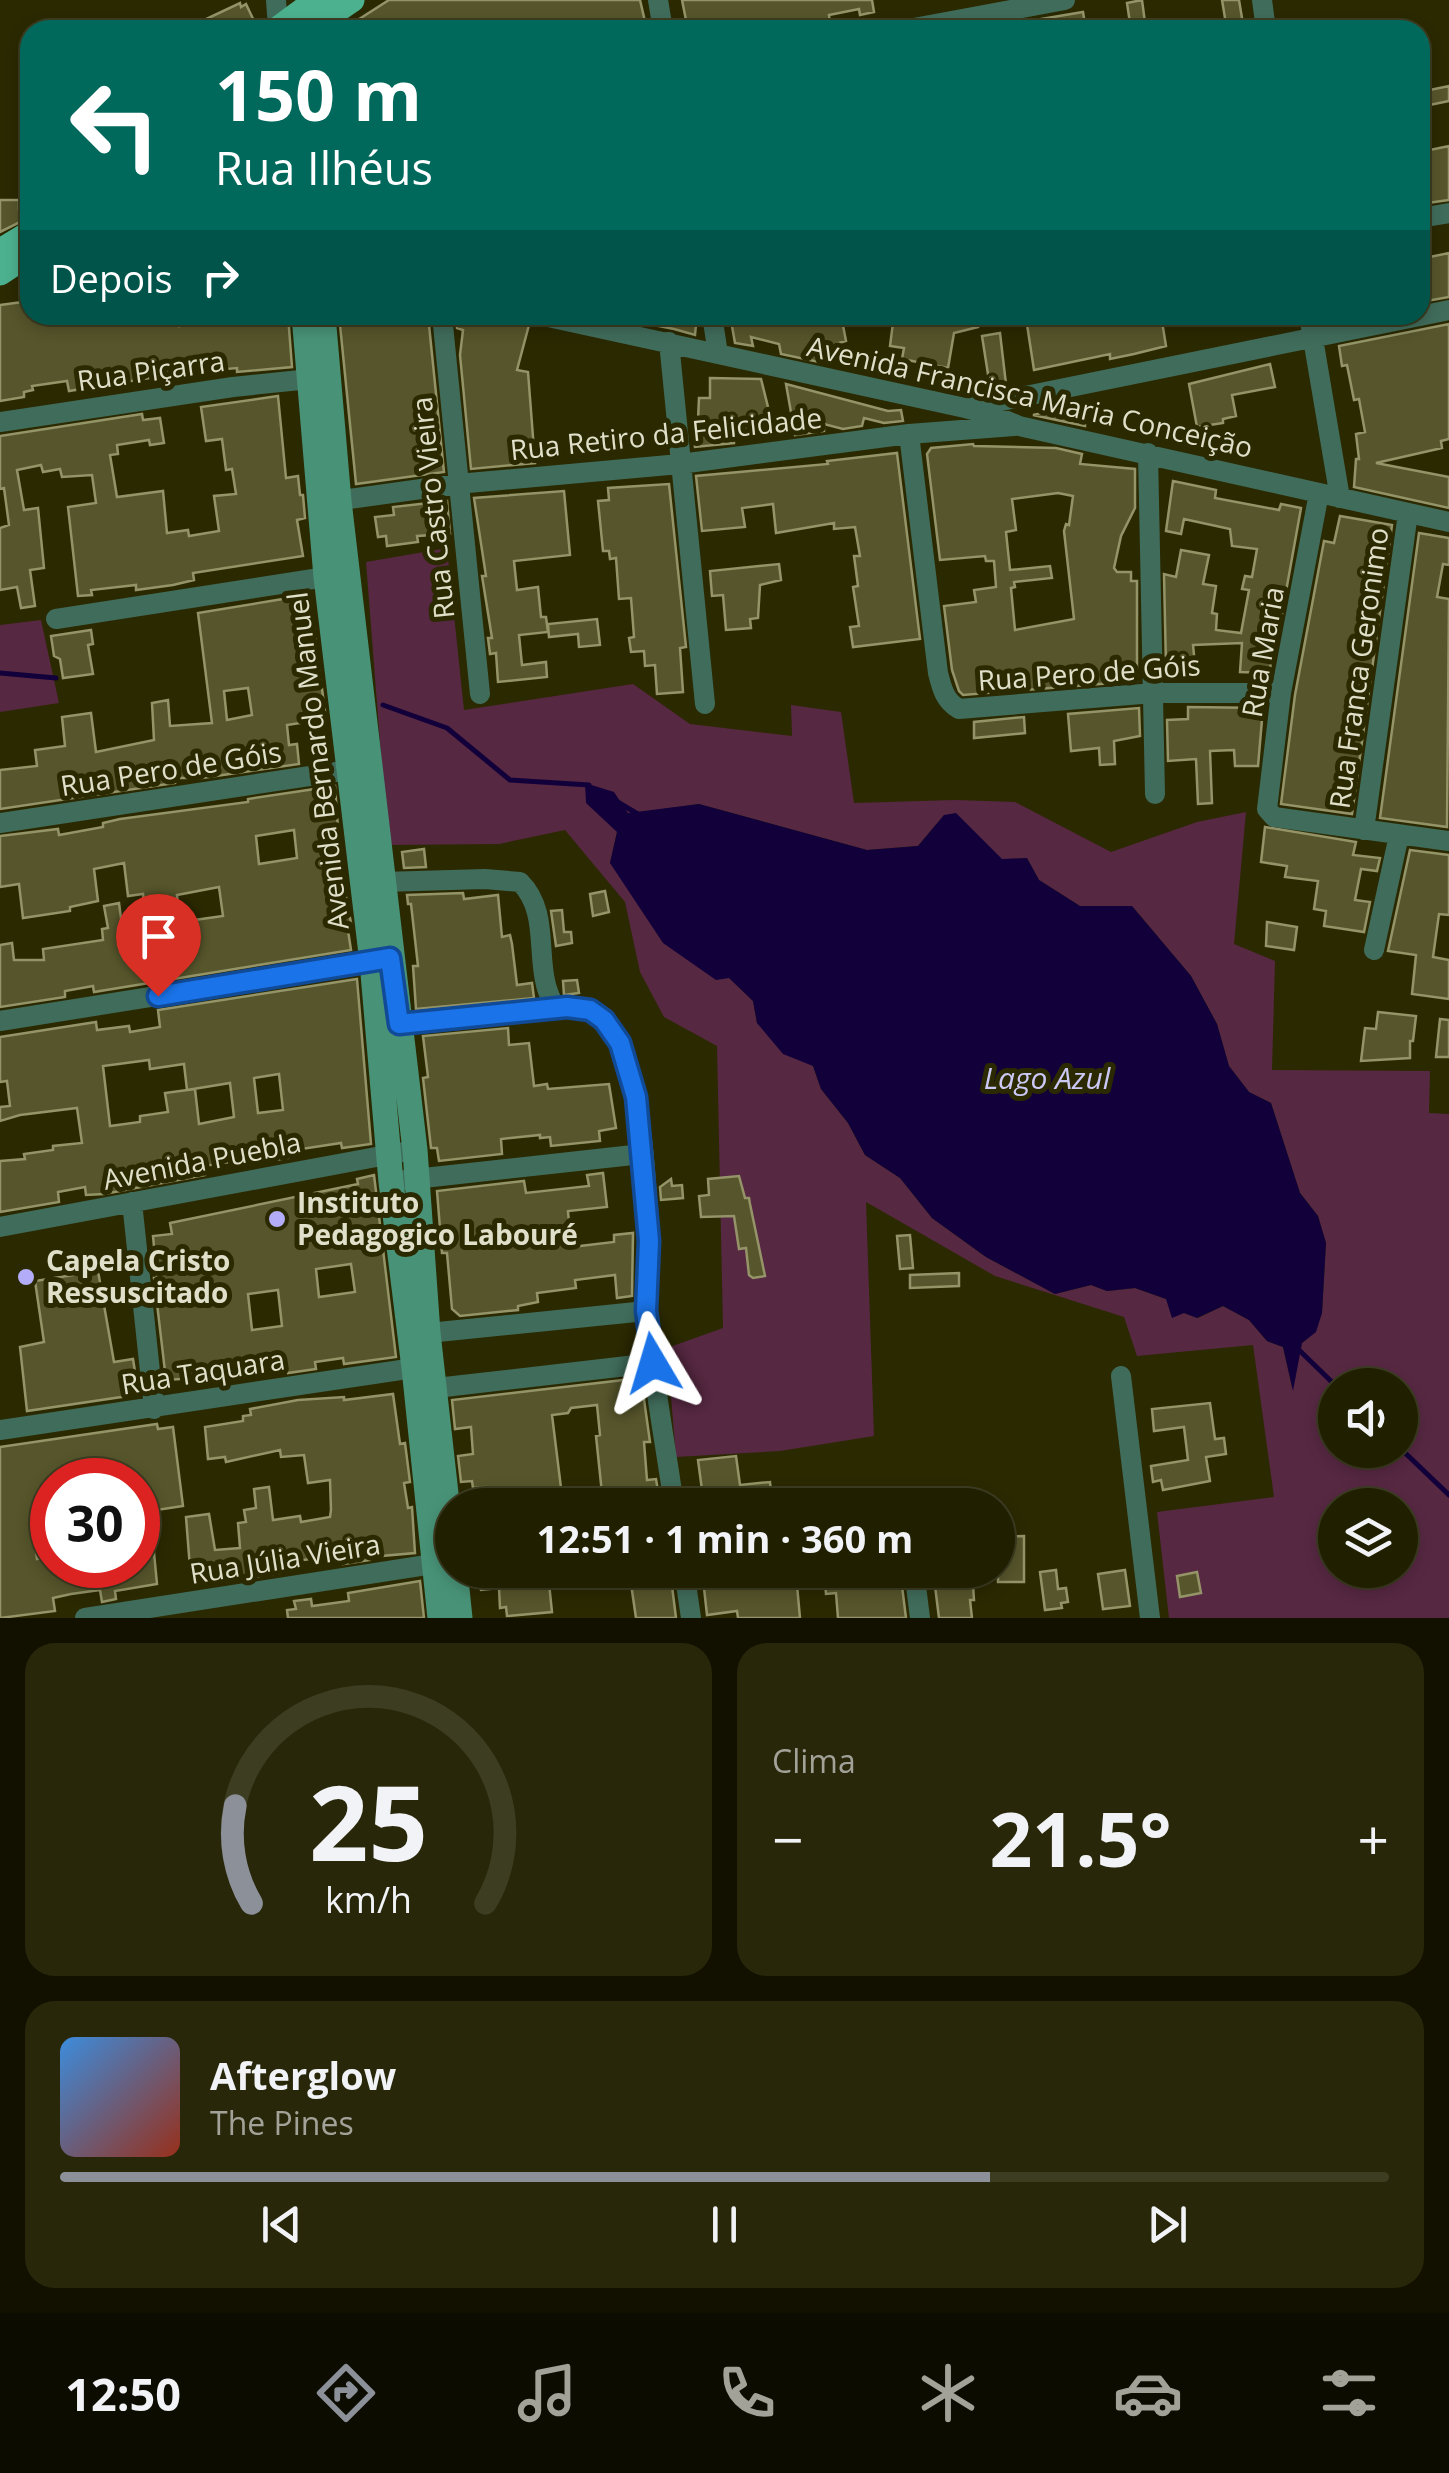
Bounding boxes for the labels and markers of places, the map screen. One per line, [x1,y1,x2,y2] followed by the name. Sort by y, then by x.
[116,894,201,997] pin
[297,1183,578,1253] place label: Instituto Pedagogico Labouré
[266,1208,288,1230] marker: Instituto Pedagogico Labouré
[46,1241,230,1311] place label: Capela Cristo Ressuscitado
[15,1266,37,1288] marker: Capela Cristo Ressuscitado

